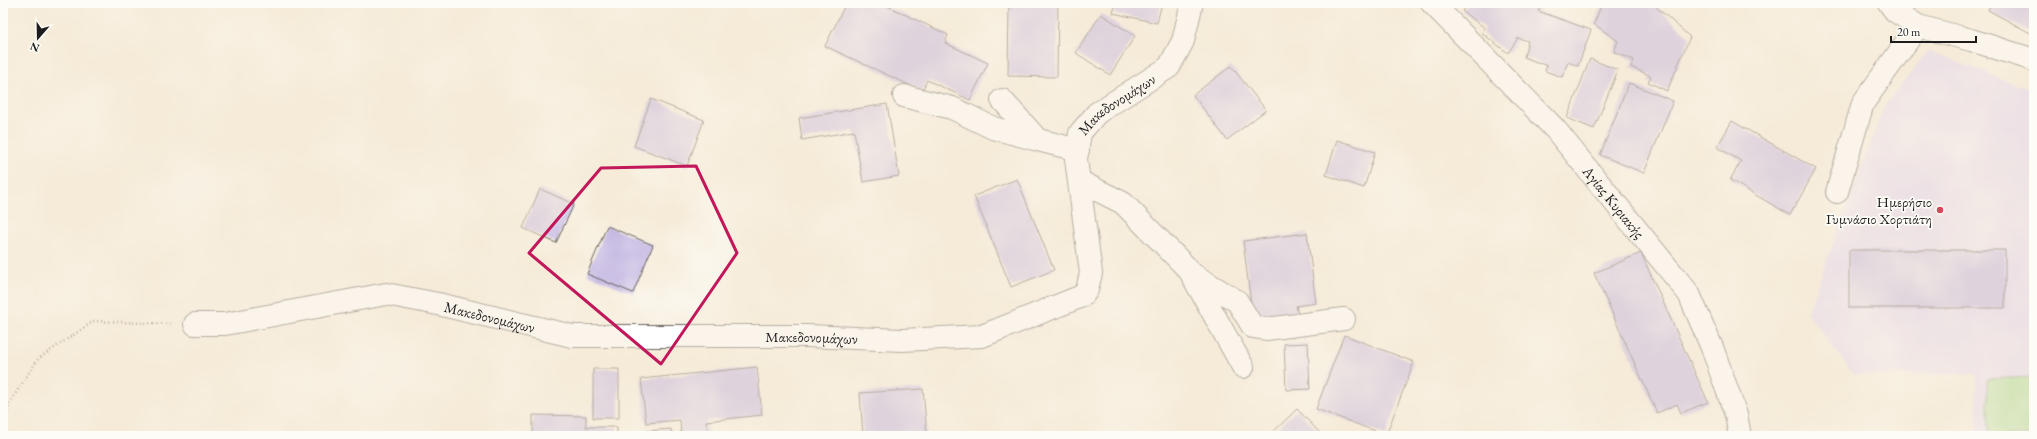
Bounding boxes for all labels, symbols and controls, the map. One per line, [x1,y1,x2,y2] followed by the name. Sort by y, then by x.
[18,18,58,58] north arrow
[1891,18,1976,44] scale bar
[1897,24,1921,40] text: 20 m
[28,39,41,55] text: N
[1073,69,1159,139] street label: Μακεδονομάχων
[1578,161,1649,242] street label: Αγίας Κυριακής
[1826,192,1932,228] place label: Ημερήσιο Γυμνάσιο Χορτιάτη
[1935,205,1945,215] marker: Ημερήσιο Γυμνάσιο Χορτιάτη
[443,296,537,336] street label: Μακεδονομάχων
[765,327,858,348] street label: Μακεδονομάχων

